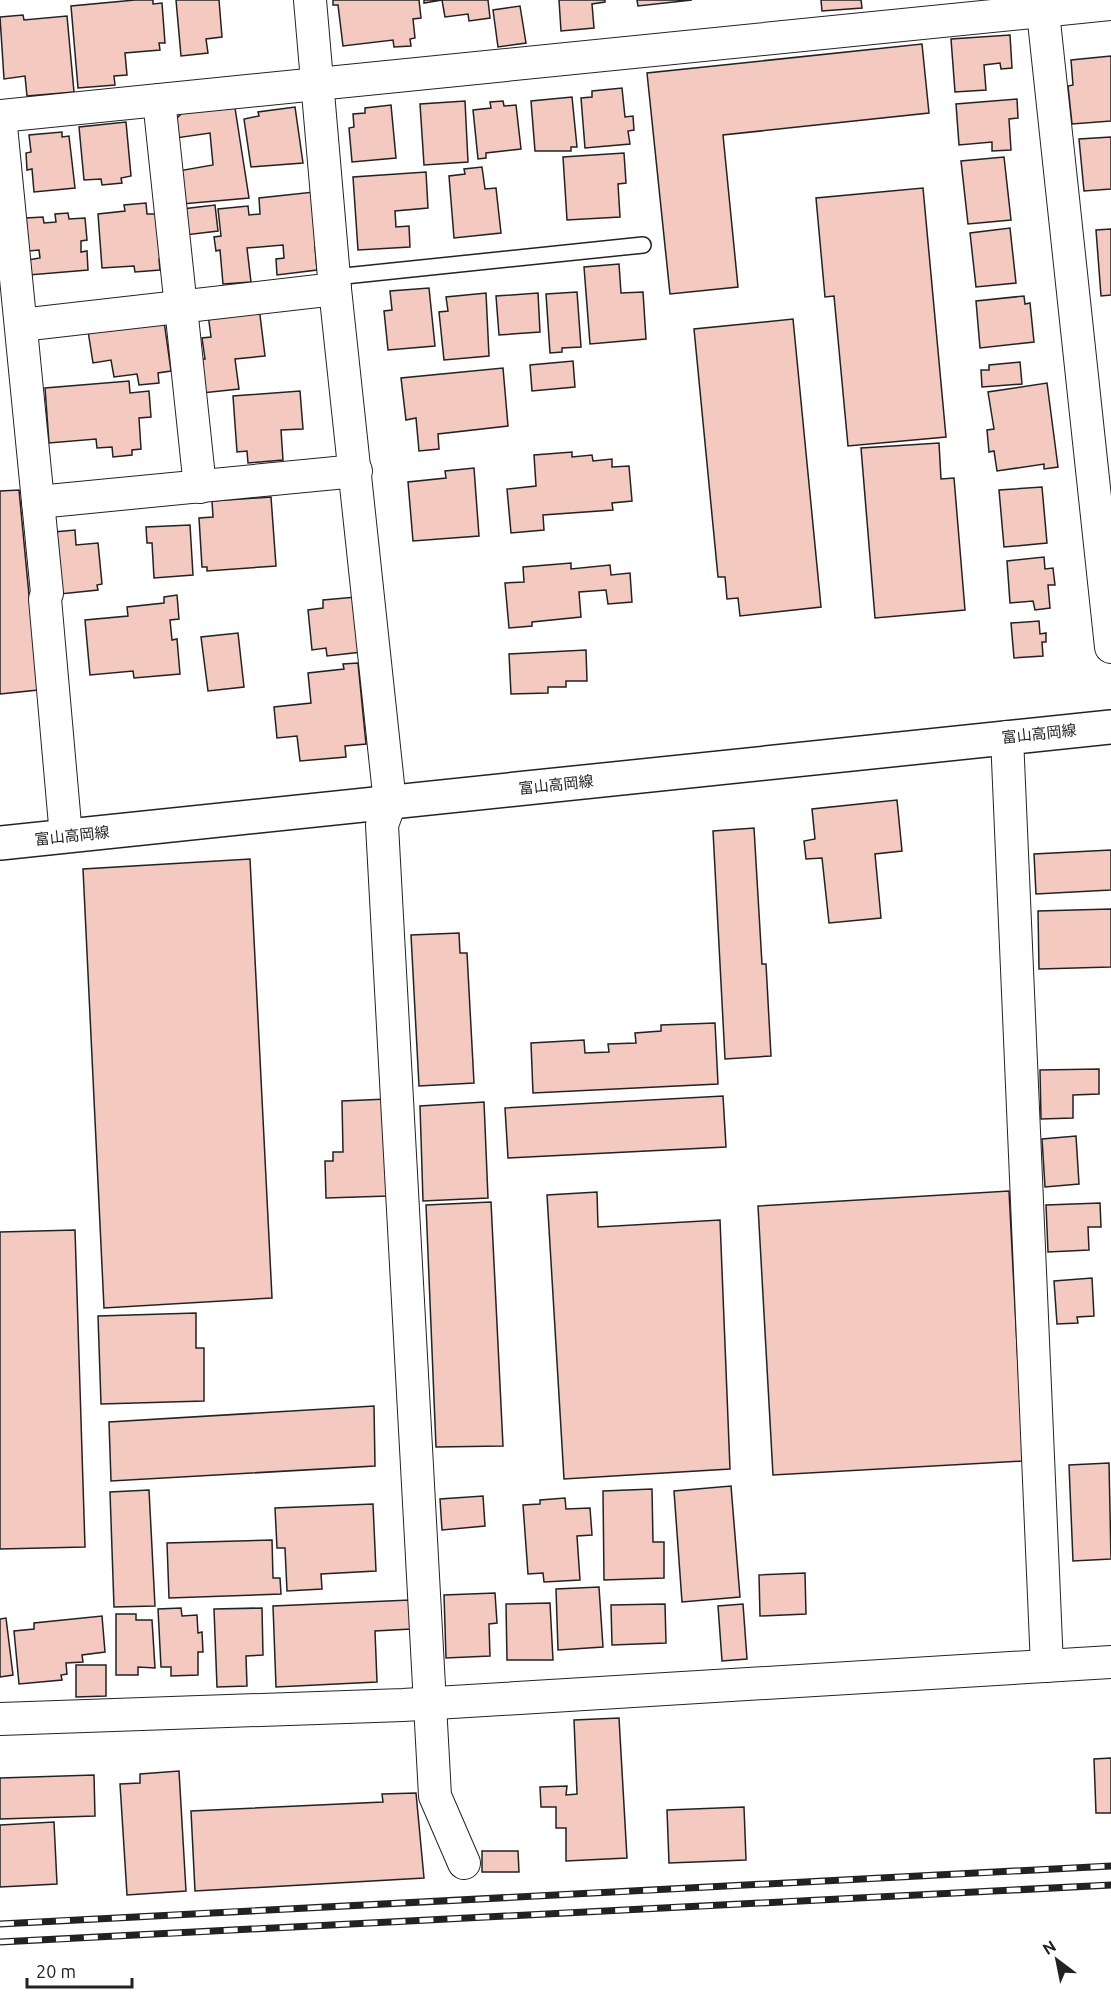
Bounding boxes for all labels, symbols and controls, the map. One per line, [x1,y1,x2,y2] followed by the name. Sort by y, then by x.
[1001,721,1077,746] street label: 富山高岡線
[518,772,594,797] street label: 富山高岡線
[34,823,110,848] street label: 富山高岡線
[1027,1930,1087,1990] north arrow
[1039,1936,1059,1958] text: N
[27,1951,132,1989] scale bar
[36,1961,76,1981] text: 20 m

